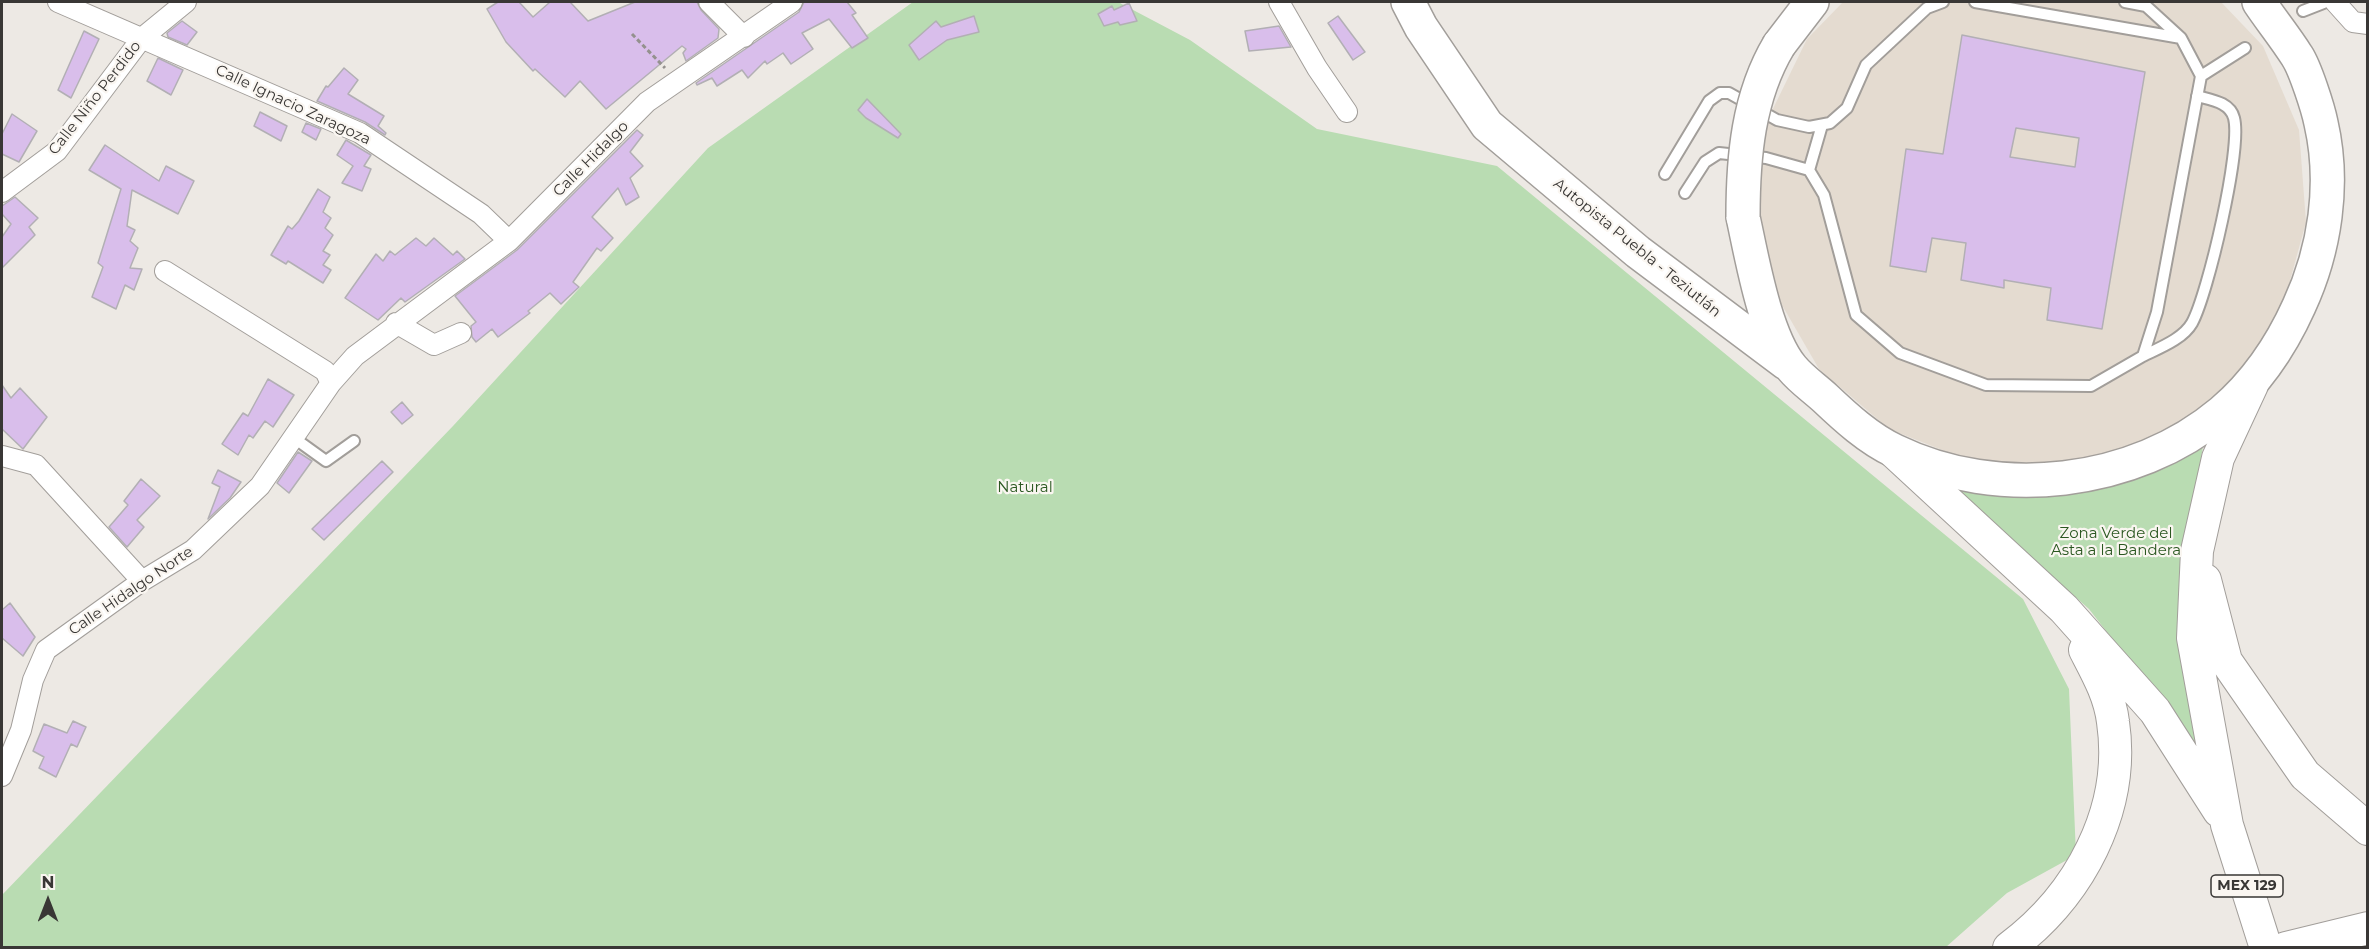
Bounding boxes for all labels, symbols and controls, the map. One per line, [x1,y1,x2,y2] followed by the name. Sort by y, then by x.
[45,38,145,158] street label: Calle Niño Perdido
[213,61,373,149] street label: Calle Ignacio Zaragoza
[549,117,633,201] street label: Calle Hidalgo
[1550,175,1724,321] street label: Autopista Puebla - Teziutlán
[997,479,1053,497] park label: Natural
[2051,525,2181,560] park label: Zona Verde del Asta a la Bandera
[65,543,197,639] street label: Calle Hidalgo Norte
[18,871,78,931] north arrow
[42,873,54,892] text: N
[2211,875,2283,897] road number: MEX 129

